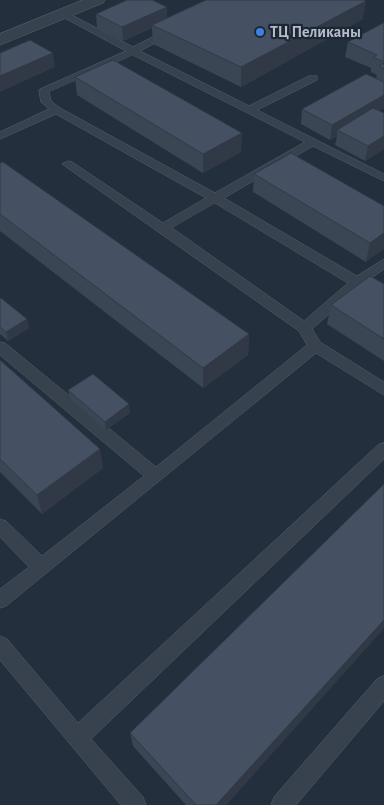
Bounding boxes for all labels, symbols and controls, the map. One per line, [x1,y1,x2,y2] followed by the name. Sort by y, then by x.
[270,24,361,40] place label: ТЦ Пеликаны
[254,26,266,38] marker: ТЦ Пеликаны

